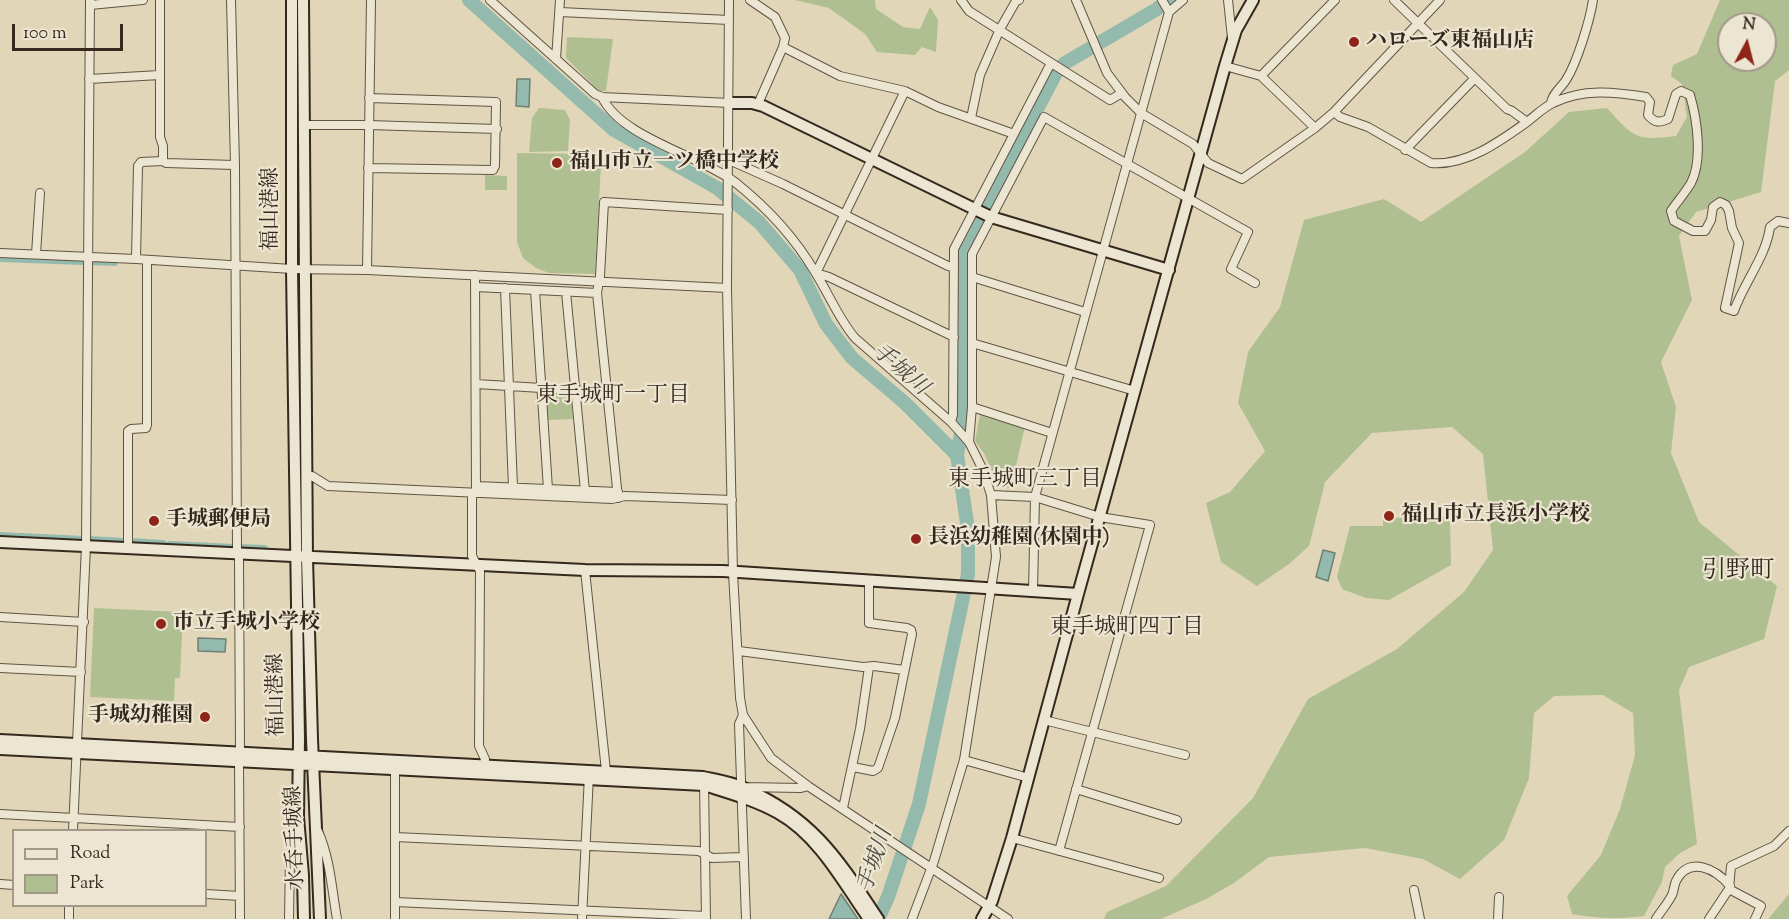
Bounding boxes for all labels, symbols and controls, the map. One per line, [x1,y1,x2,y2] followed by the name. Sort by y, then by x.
[15,12,126,50] scale bar
[1717,12,1777,72] north arrow
[1741,13,1757,38] text: N
[23,21,67,47] text: 100 m
[1366,29,1534,55] place label: ハローズ東福山店
[1347,35,1361,49] marker: ハローズ東福山店
[569,150,779,176] place label: 福山市立一ツ橋中学校
[550,156,564,170] marker: 福山市立一ツ橋中学校
[259,167,285,251] street label: 福山港線
[865,339,933,403] water label: 手城川
[536,384,690,410] district label: 東手城町一丁目
[948,468,1102,494] district label: 東手城町三丁目
[1401,503,1590,529] place label: 福山市立長浜小学校
[166,508,271,534] place label: 手城郵便局
[1382,509,1396,523] marker: 福山市立長浜小学校
[147,514,161,528] marker: 手城郵便局
[928,526,1110,552] place label: 長浜幼稚園(休園中)
[909,532,923,546] marker: 長浜幼稚園(休園中)
[1702,559,1774,587] district label: 引野町
[173,611,320,637] place label: 市立手城小学校
[1050,616,1204,642] district label: 東手城町四丁目
[154,617,168,631] marker: 市立手城小学校
[265,653,291,737] street label: 福山港線
[88,704,193,730] place label: 手城幼稚園
[198,710,212,724] marker: 手城幼稚園
[283,785,311,891] street label: 水呑手城線
[854,826,900,896] water label: 手城川
[12,829,207,907] legend
[70,841,110,867] text: Road
[70,871,104,897] text: Park

